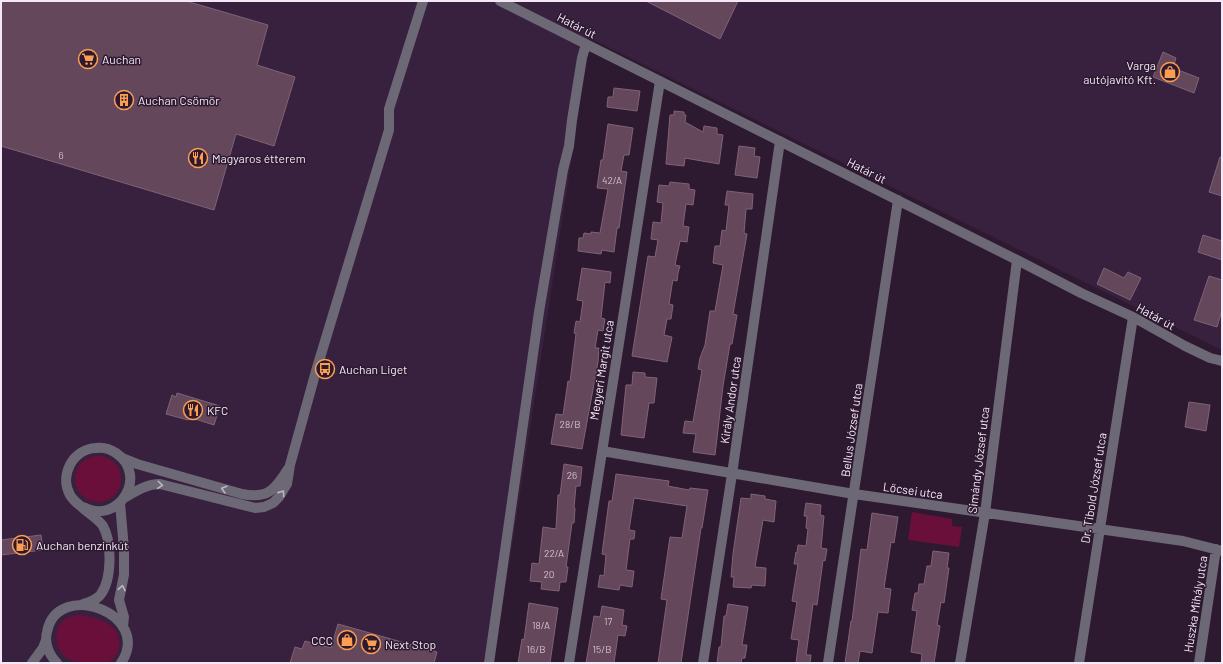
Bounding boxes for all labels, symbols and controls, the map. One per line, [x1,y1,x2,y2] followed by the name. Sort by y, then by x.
[555,9,599,41] street label: Határ út
[77,48,99,70] supermarket icon: Auchan
[102,52,141,66] place label: Auchan
[1083,58,1156,86] place label: Varga autójavító Kft.
[1159,61,1181,83] shop icon: Varga autójavító Kft.
[113,89,135,111] building icon: Auchan Csömör
[138,93,220,107] place label: Auchan Csömör
[187,147,209,169] restaurant icon: Magyaros étterem
[58,149,64,161] house number: 6
[212,151,306,165] place label: Magyaros étterem
[845,154,889,186] street label: Határ út
[602,174,622,186] house number: 42/A
[1134,300,1178,332] street label: Határ út
[586,319,616,421] street label: Megyeri Margit utca
[717,355,743,445] street label: Király Andor utca
[314,358,336,380] bus stop icon: Auchan Liget
[339,362,407,376] place label: Auchan Liget
[837,382,865,478] street label: Bellus József utca
[182,399,204,421] restaurant icon: KFC
[207,403,228,417] place label: KFC
[965,406,991,514] street label: Simándy József utca
[560,418,580,430] house number: 28/B
[1077,432,1109,544] street label: Dr. Tibold József utca
[567,469,577,481] house number: 26
[882,479,944,501] street label: Lőcsei utca
[157,480,163,489] one-way arrow
[221,485,228,494] one-way arrow
[277,491,284,498] one-way arrow
[11,534,33,556] fuel station icon: Auchan benzinkút
[36,538,128,552] place label: Auchan benzinkút
[544,547,564,559] house number: 22/A
[1180,555,1210,653] street label: Huszka Mihály utca
[543,568,555,580] house number: 20
[117,585,125,591] one-way arrow
[604,615,612,627] house number: 17
[532,619,550,631] house number: 18/A
[336,629,358,651] shop icon: CCC
[311,633,333,647] place label: CCC
[360,633,382,655] supermarket icon: Next Stop
[385,637,436,651] place label: Next Stop
[527,643,545,655] house number: 16/B
[593,643,611,655] house number: 15/B

